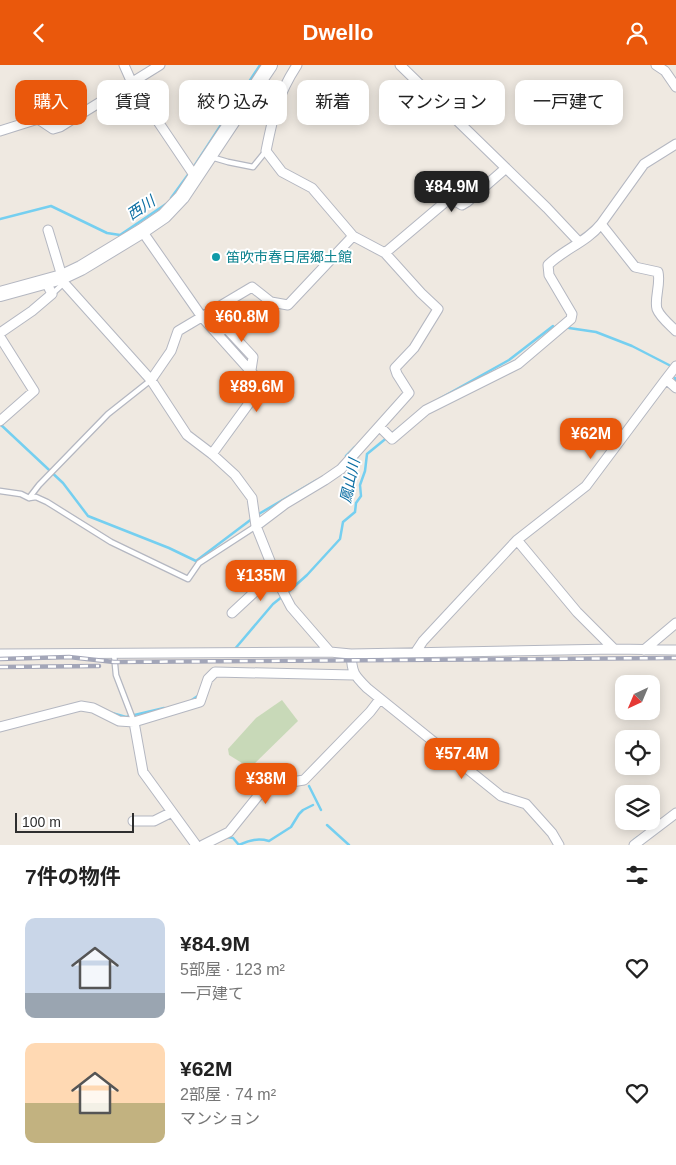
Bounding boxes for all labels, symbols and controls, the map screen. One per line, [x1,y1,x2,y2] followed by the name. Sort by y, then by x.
[25,19,53,47] icon: back
[623,19,651,47] icon: person
[303,20,373,45] text: Dwello
[15,80,87,125] chip: 購入
[97,80,169,125] chip: 賃貸
[179,80,287,125] chip: 絞り込み
[297,80,369,125] chip: 新着
[379,80,505,125] chip: マンション
[515,80,623,125] chip: 一戸建て
[411,171,493,213] pin: ¥84.9M
[425,178,479,195] text: ¥84.9M
[124,191,160,223] water label: 西川
[226,249,352,265] place label: 笛吹市春日居郷土館
[210,251,222,263] marker: 笛吹市春日居郷土館
[201,301,283,343] pin: ¥60.8M
[215,308,269,325] text: ¥60.8M
[216,371,298,413] pin: ¥89.6M
[230,378,284,395] text: ¥89.6M
[561,417,621,460] pin: ¥62M
[571,425,611,442] text: ¥62M
[337,455,363,505] water label: 鳳山川
[226,559,296,602] pin: ¥135M
[237,567,285,584] text: ¥135M
[615,675,660,720] north arrow
[615,675,660,830] map controls
[615,730,660,775] button: locate
[421,737,503,780] pin: ¥57.4M
[435,745,489,762] text: ¥57.4M
[236,763,296,805] pin: ¥38M
[246,770,286,787] text: ¥38M
[615,785,660,830] button: layers
[15,810,134,833] scale bar
[22,814,61,830] text: 100 m
[623,861,651,889] icon: filters
[25,865,121,888] text: 7件の物件
[180,932,250,955] text: ¥84.9M
[65,938,125,998] icon: home
[623,954,651,982] icon: heart
[180,961,285,978] text: 5部屋 · 123 m²
[180,985,244,1002] text: 一戸建て
[180,1057,233,1080] text: ¥62M
[65,1063,125,1123] icon: home
[623,1079,651,1107] icon: heart
[180,1086,276,1103] text: 2部屋 · 74 m²
[180,1110,260,1127] text: マンション

